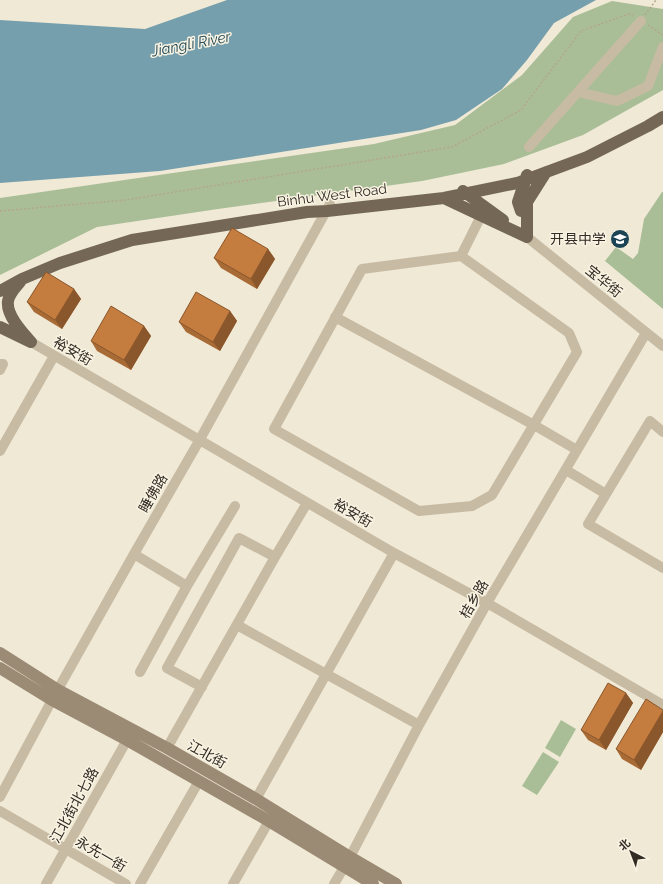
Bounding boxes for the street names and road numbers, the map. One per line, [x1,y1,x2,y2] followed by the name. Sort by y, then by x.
[276,180,388,210] street label: Binhu West Road
[583,262,625,300] street label: 宝华街
[51,334,95,368] street label: 裕安街
[136,471,170,515] street label: 睡佛路
[331,496,375,530] street label: 裕安街
[457,577,491,621] street label: 桔乡路
[185,737,229,771] street label: 江北街
[47,764,101,846] street label: 江北街北七路
[73,833,129,875] street label: 永先一街

